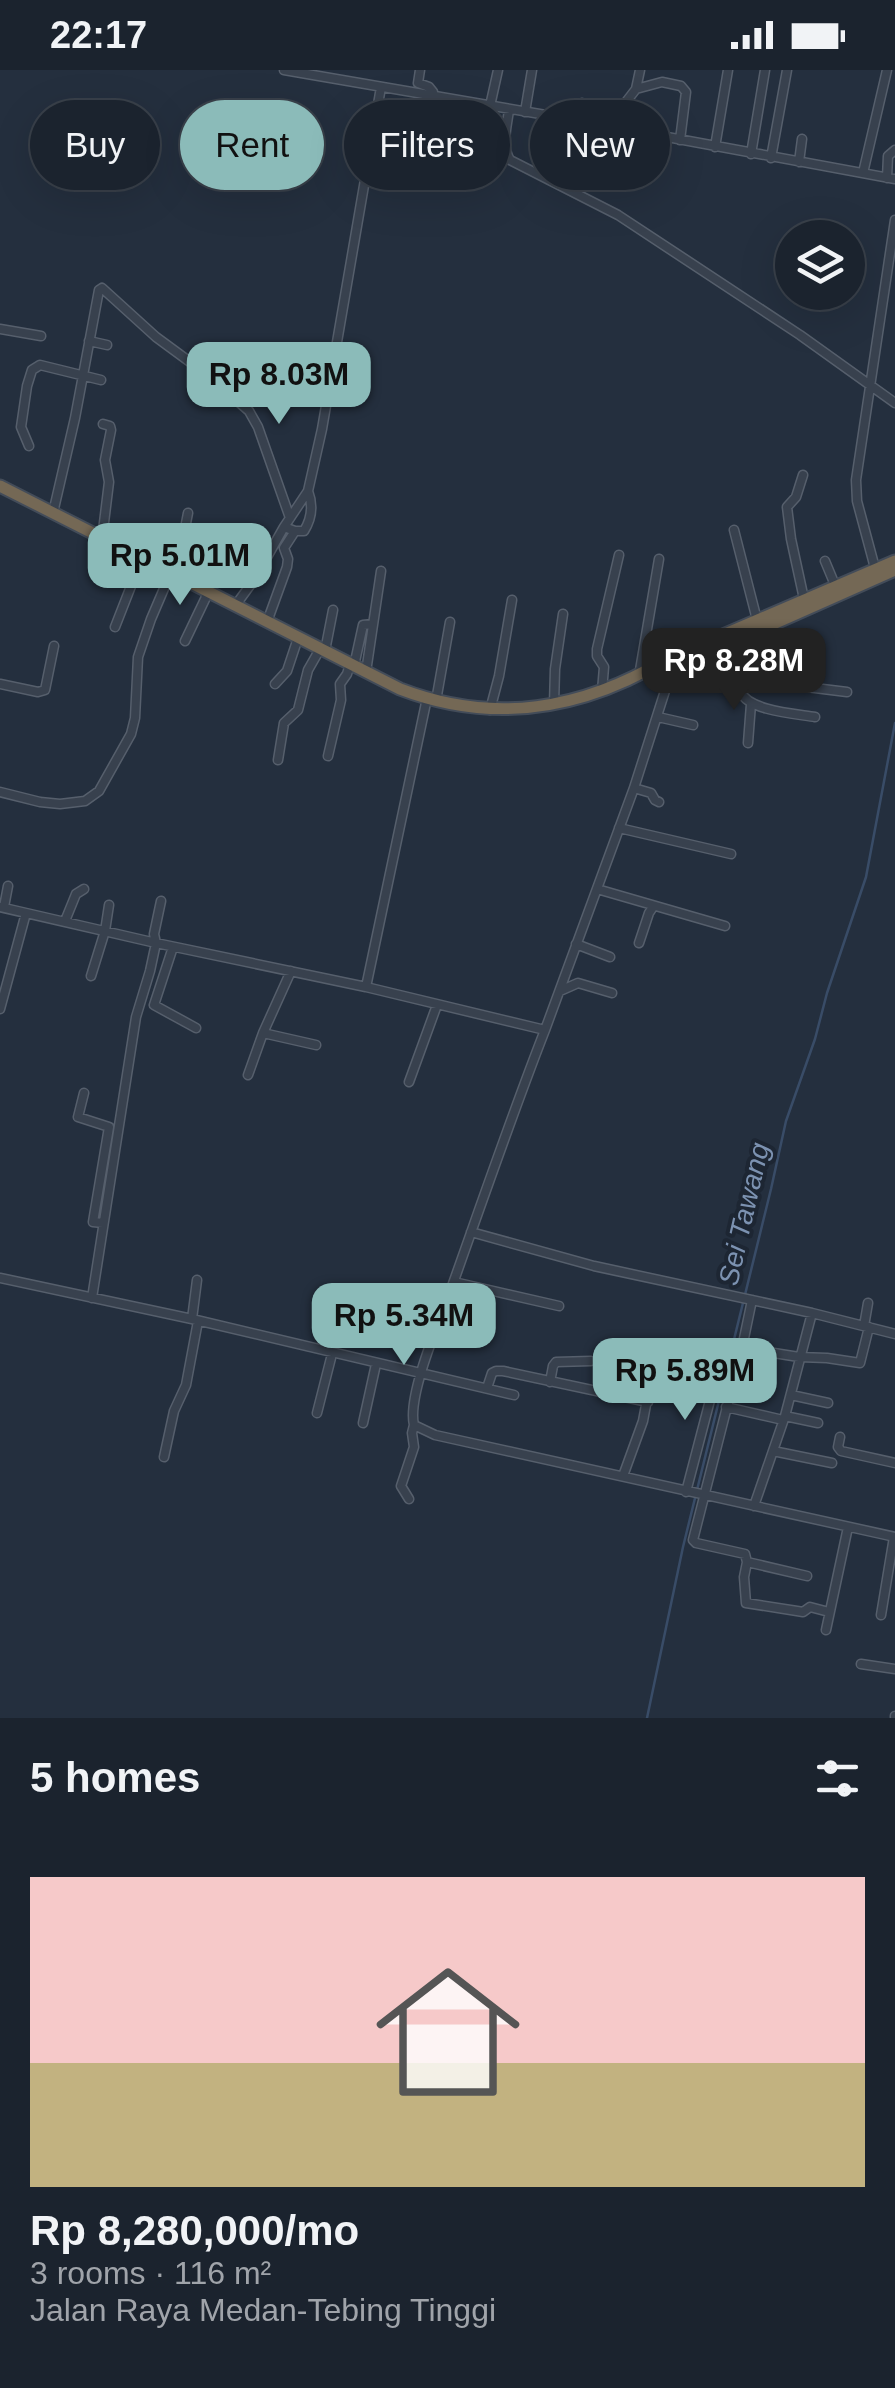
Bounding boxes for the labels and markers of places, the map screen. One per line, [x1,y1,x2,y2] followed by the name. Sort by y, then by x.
[176,342,382,427] pin: Rp 8.03M
[77,523,283,608] pin: Rp 5.01M
[631,628,837,713] pin: Rp 8.28M
[301,1283,507,1368] pin: Rp 5.34M
[582,1338,788,1423] pin: Rp 5.89M

